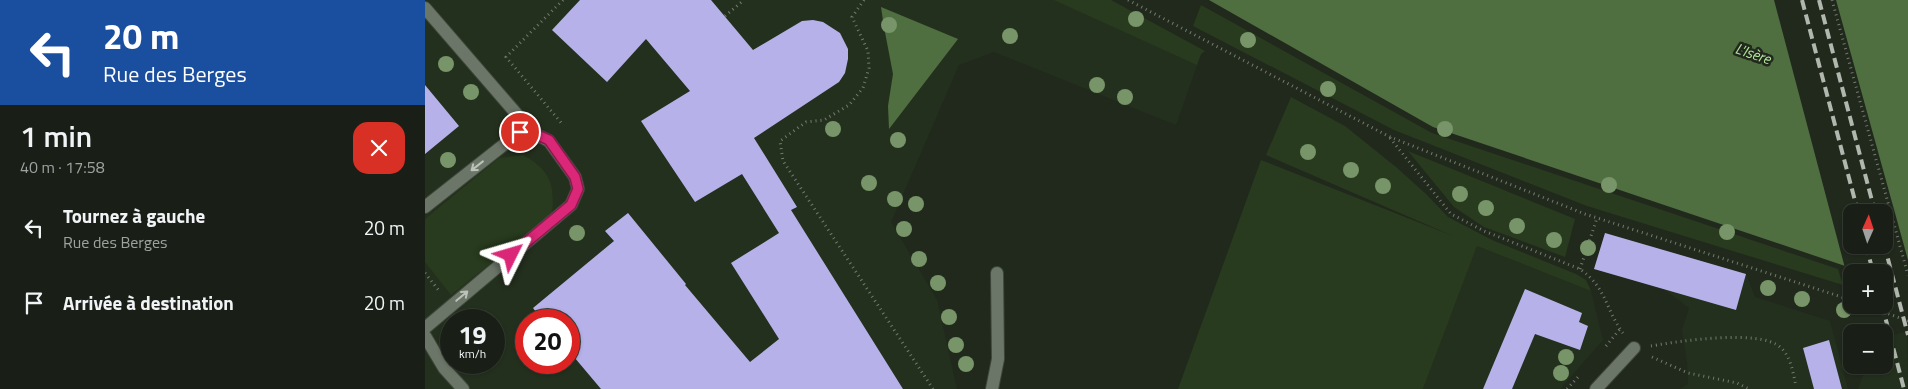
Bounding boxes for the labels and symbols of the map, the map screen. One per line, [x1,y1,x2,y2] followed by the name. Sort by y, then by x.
[1732,37,1775,71] water label: L'Isère
[499,111,541,153] pin
[471,160,484,171] one-way arrow
[1843,204,1893,254] north arrow
[484,228,536,280] position arrow
[455,291,468,302] one-way arrow
[515,309,580,374] speed limit sign: 20

